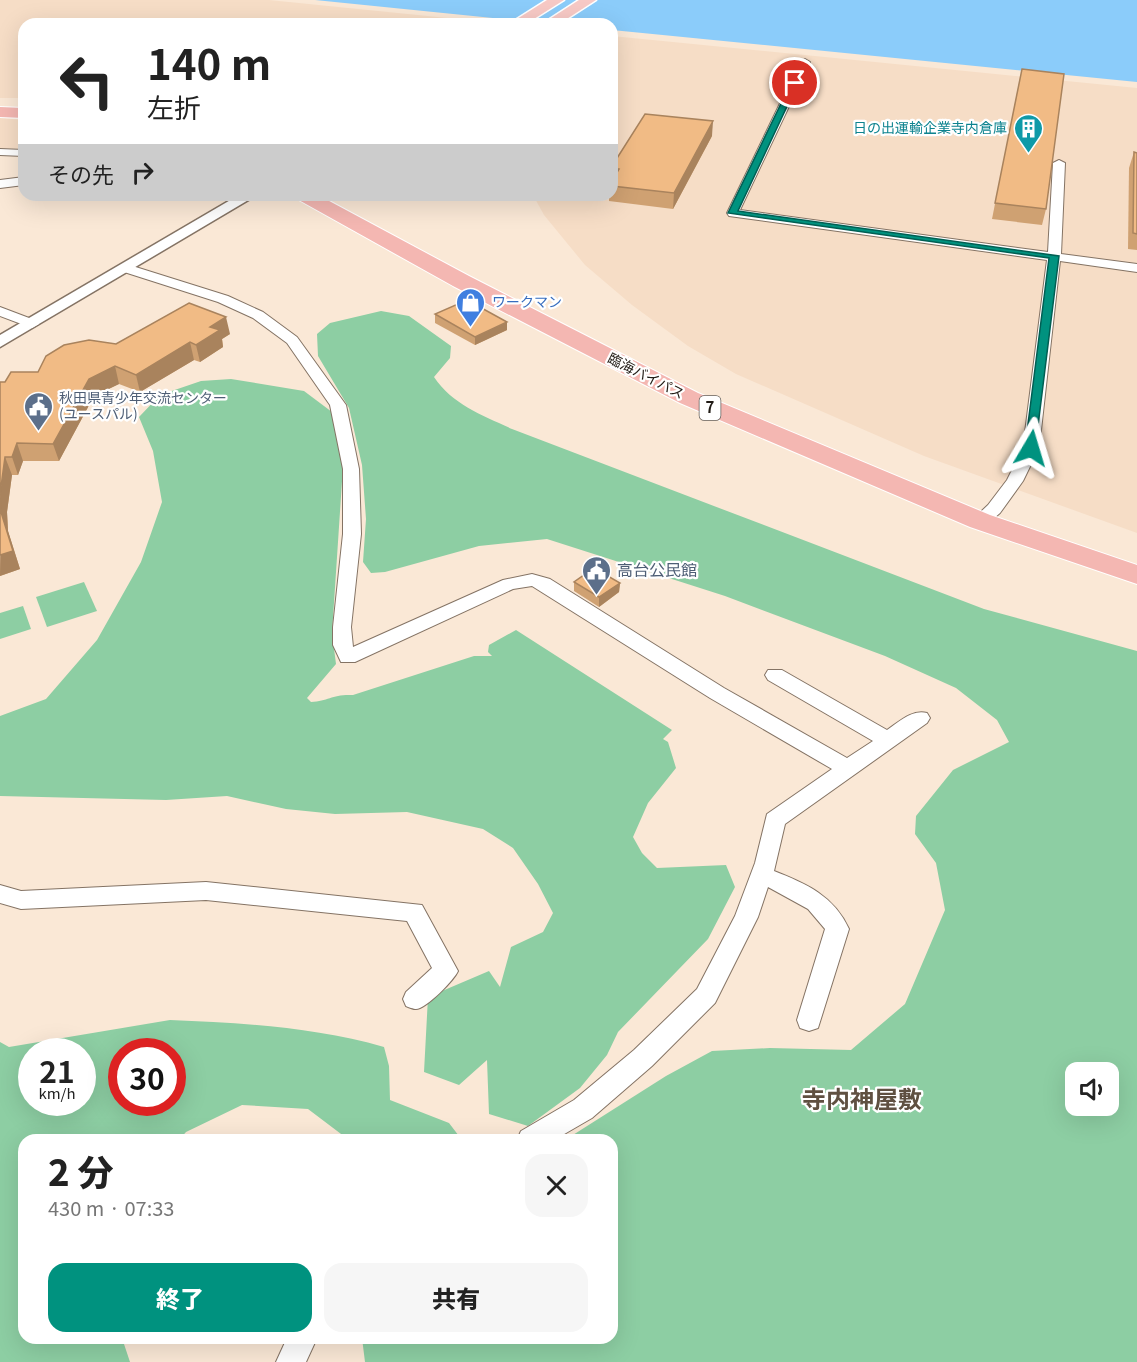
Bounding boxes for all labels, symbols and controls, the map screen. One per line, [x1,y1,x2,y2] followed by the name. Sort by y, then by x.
[147,31,271,92] text: 140 m
[48,42,126,120] icon: left
[769,57,820,108] pin
[778,66,811,99] icon: arrive
[147,87,201,126] text: 左折
[1012,112,1044,154] building icon: 日の出運輸企業寺内倉庫
[853,117,1007,137] place label: 日の出運輸企業寺内倉庫
[126,156,159,189] icon: right
[48,157,114,189] text: その先
[455,286,487,328] shop icon: ワークマン
[492,291,562,311] place label: ワークマン
[605,347,688,403] street label: 臨海バイパス
[59,387,227,423] place label: 秋田県青少年交流センター (ユースパル)
[22,390,54,432] public building icon: 秋田県青少年交流センター (ユースパル)
[700,396,720,420] road number: 7
[999,416,1063,480] position arrow
[580,554,612,596] public building icon: 高台公民館
[617,557,697,581] place label: 高台公民館
[108,1038,186,1116] speed limit sign: 30
[39,1048,75,1092] text: 21
[1065,1062,1119,1116] map controls
[1065,1062,1119,1116] button: sound
[802,1080,922,1115] district label: 寺内神屋敷
[38,1082,76,1103] text: km/h
[48,1144,114,1196] text: 2 分
[525,1154,588,1217] button: close
[48,1193,174,1222] text: 430 m · 07:33
[48,1263,312,1332] button: 終了
[324,1263,588,1332] button: 共有

